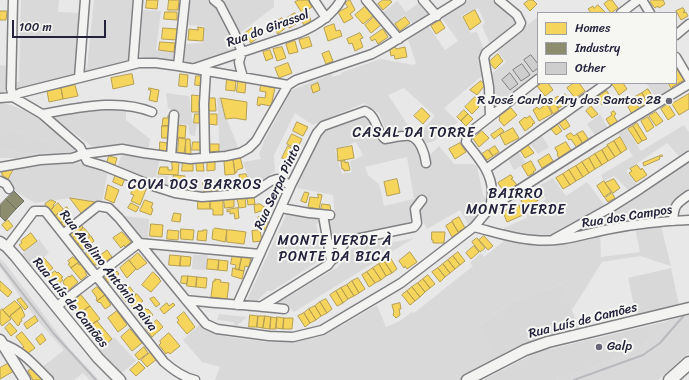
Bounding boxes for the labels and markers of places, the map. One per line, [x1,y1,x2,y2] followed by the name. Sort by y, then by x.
[477,93,661,109] place label: R José Carlos Ary dos Santos 28
[664,96,674,106] marker: R José Carlos Ary dos Santos 28
[607,339,632,355] place label: Galp
[594,342,604,352] marker: Galp

